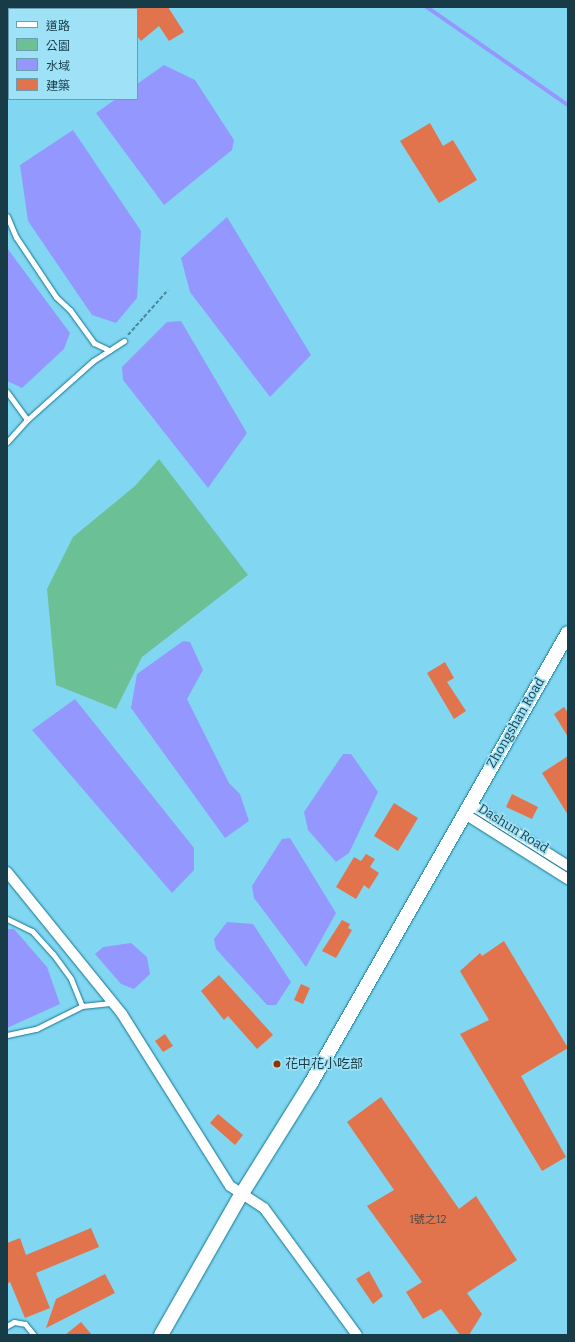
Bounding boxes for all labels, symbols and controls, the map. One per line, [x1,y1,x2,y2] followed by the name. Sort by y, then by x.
[8,8,138,100] legend
[46,19,70,33] text: 道路
[46,39,70,53] text: 公園
[46,59,70,73] text: 水域
[46,79,70,93] text: 建築
[484,675,548,771] street label: Zhongshan Road
[475,801,551,857] street label: Dashun Road
[285,1056,363,1072] place label: 花中花小吃部
[272,1059,282,1069] marker: 花中花小吃部
[410,1213,446,1227] house number: 1號之12

